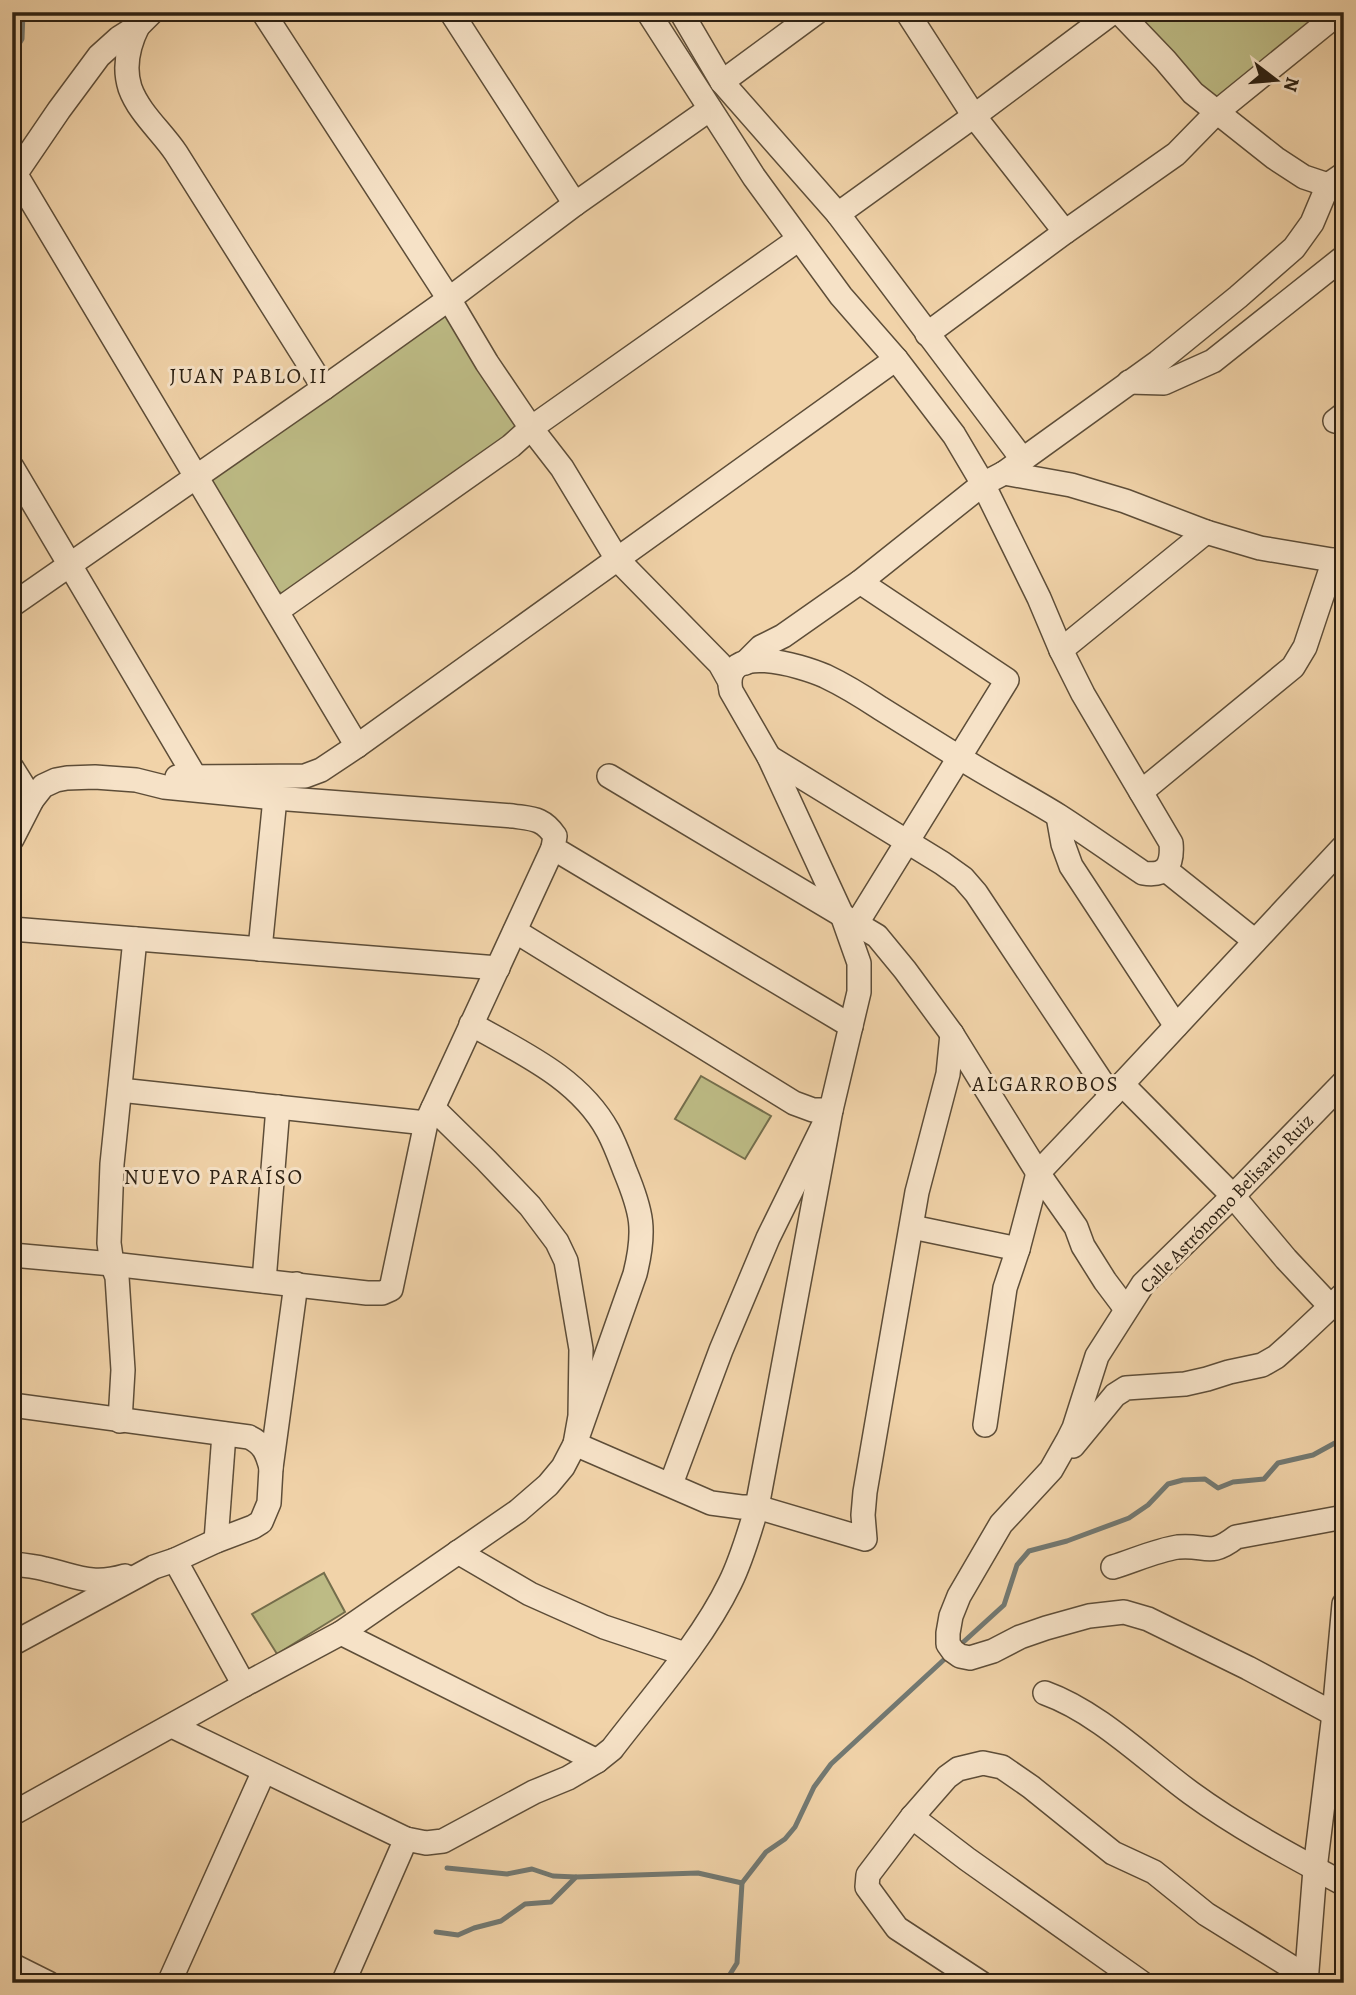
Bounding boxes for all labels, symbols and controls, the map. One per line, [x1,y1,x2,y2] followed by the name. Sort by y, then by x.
[1240,46,1310,116] north arrow
[1277,74,1306,95] text: N
[170,362,328,390] district label: JUAN PABLO II
[971,1070,1120,1098] district label: ALGARROBOS
[1134,1108,1319,1299] street label: Calle Astrónomo Belisario Ruiz
[124,1163,304,1191] district label: NUEVO PARAÍSO

